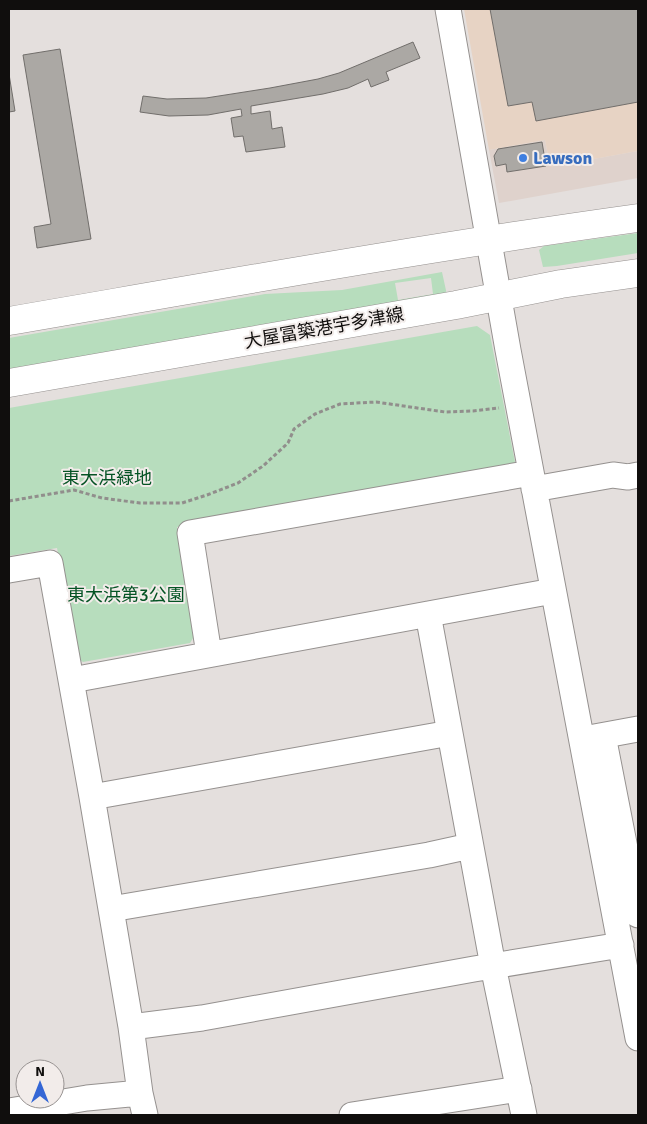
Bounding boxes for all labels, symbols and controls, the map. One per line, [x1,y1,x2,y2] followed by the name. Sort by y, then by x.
[533,147,592,169] place label: Lawson
[517,152,529,164] marker: Lawson
[242,303,406,353] street label: 大屋冨築港宇多津線
[62,467,152,489] park label: 東大浜緑地
[67,584,185,606] park label: 東大浜第3公園
[15,1059,65,1109] north arrow
[35,1063,45,1080] text: N

